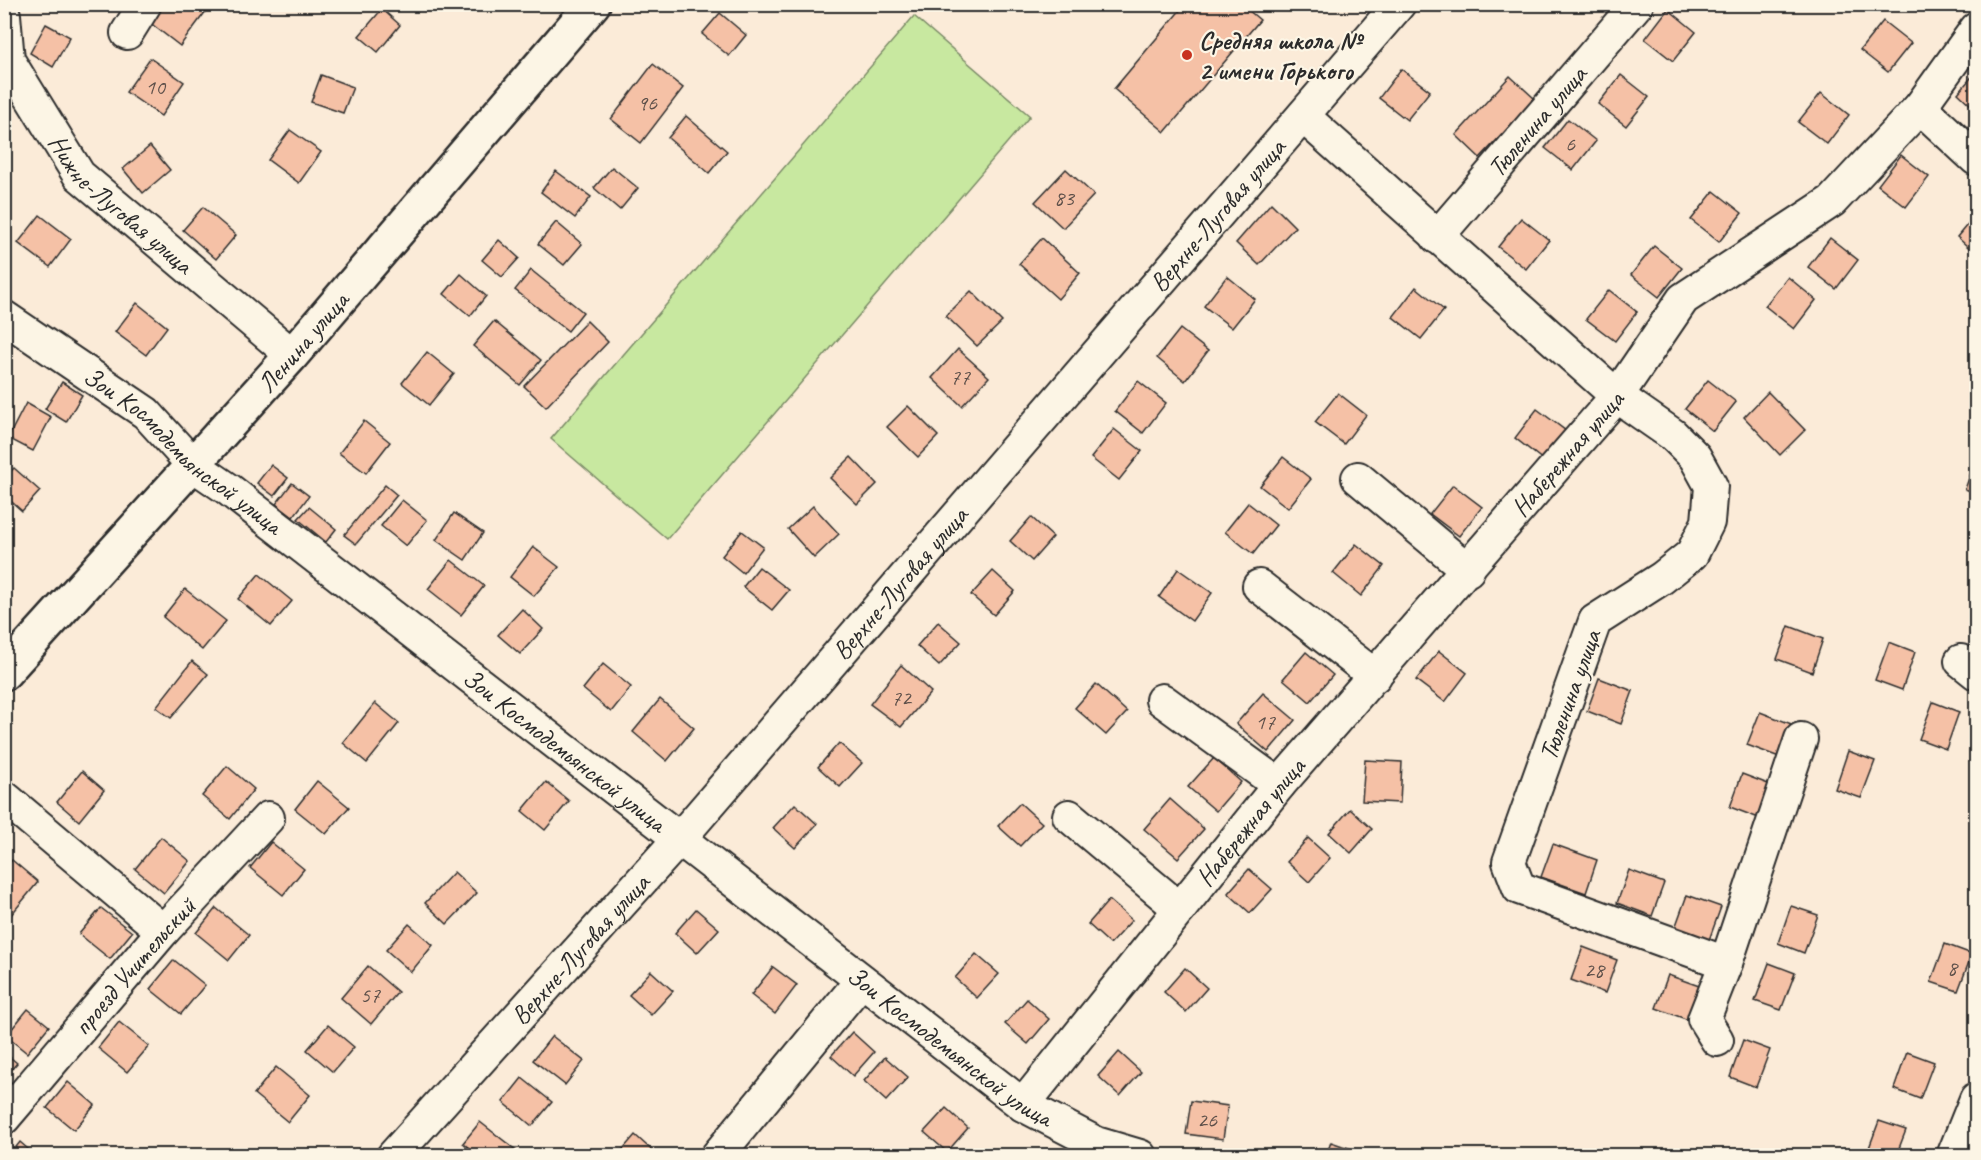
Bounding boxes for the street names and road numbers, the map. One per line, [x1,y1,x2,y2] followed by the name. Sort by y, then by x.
[1480,57,1595,183] street label: Тюленина улица
[41,128,201,282] street label: Нижне-Луговая улица
[1142,130,1293,298] street label: Верхне-Луговая улица
[250,283,357,399] street label: Ленина улица
[77,359,291,543] street label: Зои Космодемьянской улица
[1503,383,1632,523] street label: Набережная улица
[825,498,976,666] street label: Верхне-Луговая улица
[1531,624,1609,765] street label: Тюленина улица
[456,661,675,841] street label: Зои Космодемьянской улица
[1188,749,1313,893] street label: Набережная улица
[503,865,658,1031] street label: Верхне-Луговая улица
[65,889,204,1042] street label: проезд Учительский
[841,958,1060,1135] street label: Зои Космодемьянской улица

